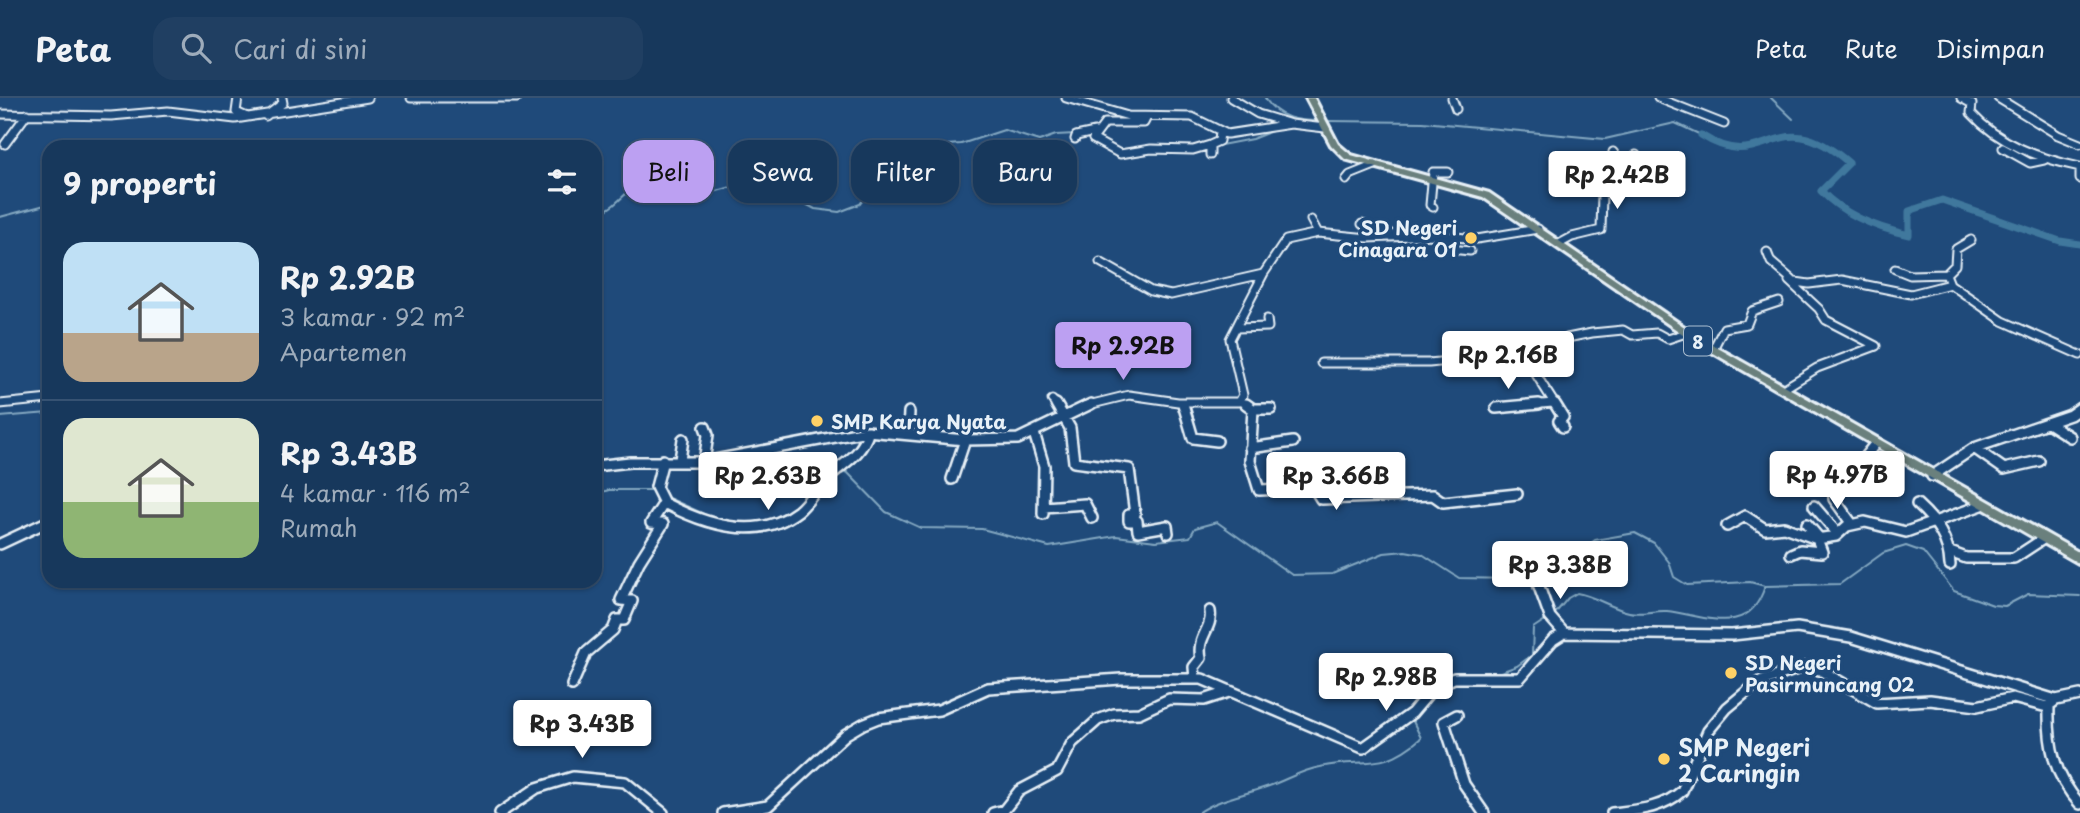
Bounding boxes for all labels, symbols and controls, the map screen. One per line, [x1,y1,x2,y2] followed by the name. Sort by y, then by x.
[153,17,643,80] search box
[35,23,111,73] text: Peta
[177,29,215,67] icon: search
[233,29,367,68] text: Cari di sini
[1755,30,1807,66] text: Peta
[1845,30,1897,66] text: Rute
[1935,30,2045,66] text: Disimpan
[623,140,714,203] chip: Beli
[728,140,837,203] chip: Sewa
[851,140,959,203] chip: Filter
[973,140,1077,203] chip: Baru
[1545,152,1689,211] pin: Rp 2.42B
[1565,156,1669,191] text: Rp 2.42B
[63,160,216,205] text: 9 properti
[543,163,581,201] icon: filters
[1338,213,1457,263] place label: SD Negeri Cinagara 01
[1463,230,1479,246] marker: SD Negeri Cinagara 01
[280,254,415,299] text: Rp 2.92B
[119,270,203,354] icon: home
[280,299,465,334] text: 3 kamar · 92 m²
[1051,322,1195,382] pin: Rp 2.92B
[1071,327,1175,362] text: Rp 2.92B
[1684,327,1712,356] road number: 8
[1436,331,1580,391] pin: Rp 2.16B
[280,334,407,369] text: Apartemen
[1458,336,1558,371] text: Rp 2.16B
[831,407,1007,435] place label: SMP Karya Nyata
[809,413,825,429] marker: SMP Karya Nyata
[280,430,418,475] text: Rp 3.43B
[119,446,203,530] icon: home
[696,452,840,512] pin: Rp 2.63B
[1264,452,1408,512] pin: Rp 3.66B
[1765,452,1909,511] pin: Rp 4.97B
[1786,456,1888,491] text: Rp 4.97B
[714,457,822,492] text: Rp 2.63B
[1282,457,1390,492] text: Rp 3.66B
[280,475,471,510] text: 4 kamar · 116 m²
[280,510,357,545] text: Rumah
[1488,542,1632,601] pin: Rp 3.38B
[1508,546,1612,581] text: Rp 3.38B
[1745,648,1915,698] place label: SD Negeri Pasirmuncang 02
[1314,654,1458,713] pin: Rp 2.98B
[1335,658,1437,693] text: Rp 2.98B
[1723,665,1739,681] marker: SD Negeri Pasirmuncang 02
[510,700,654,760] pin: Rp 3.43B
[529,705,635,740] text: Rp 3.43B
[1678,729,1810,790] place label: SMP Negeri 2 Caringin
[1656,751,1672,767] marker: SMP Negeri 2 Caringin

